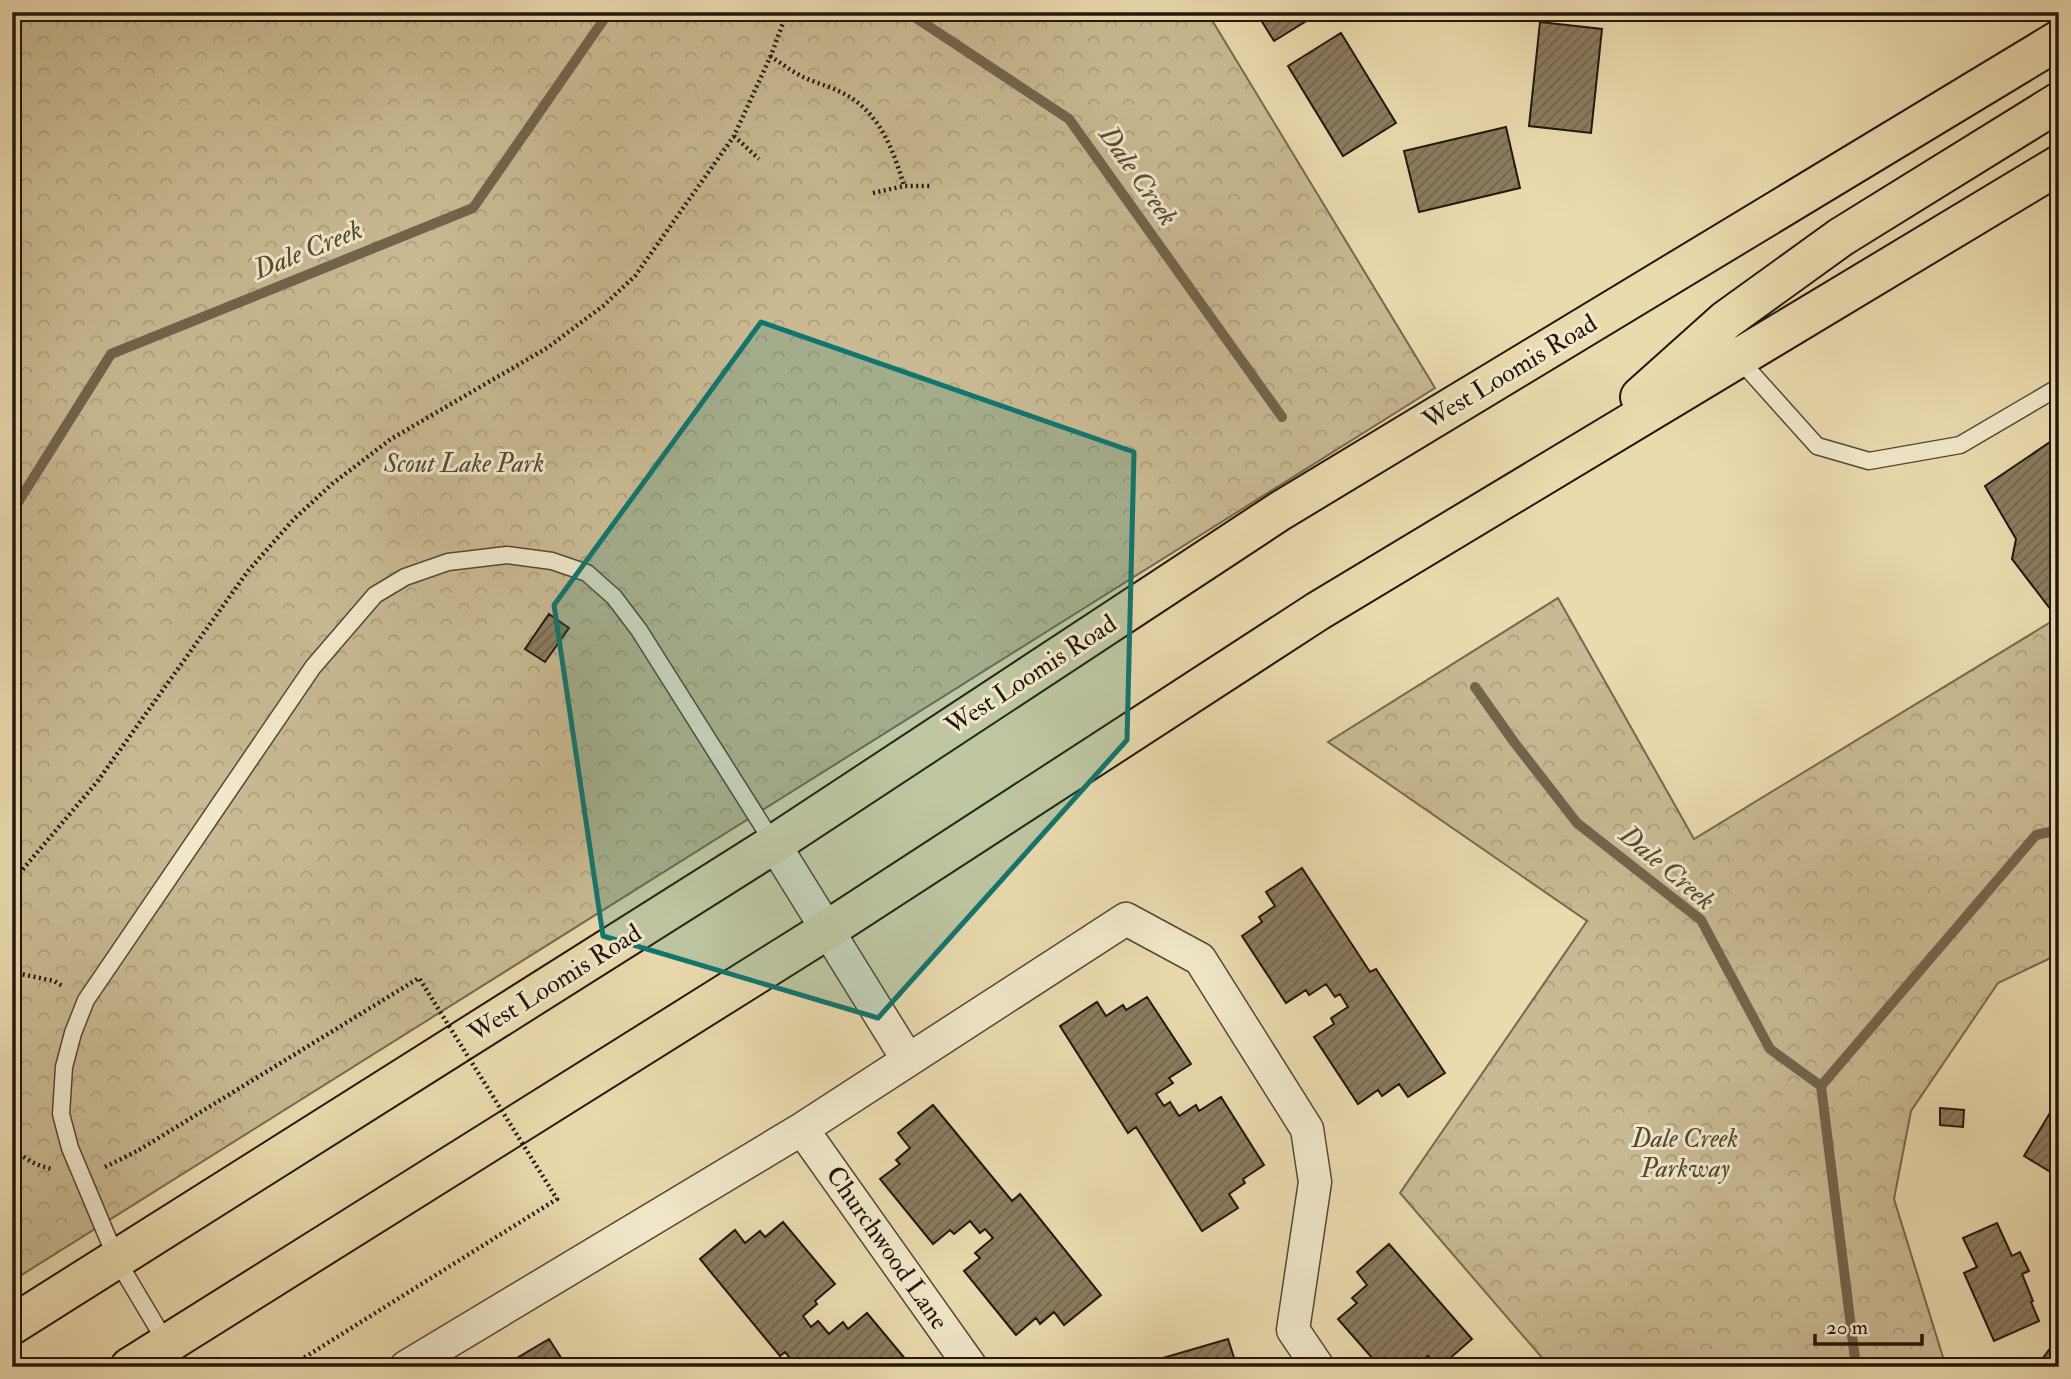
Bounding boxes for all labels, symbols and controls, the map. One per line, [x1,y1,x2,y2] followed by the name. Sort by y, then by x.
[1090,118,1185,233] water label: Dale Creek
[247,212,368,288] water label: Dale Creek
[1416,307,1603,437] street label: West Loomis Road
[383,448,544,480] park label: Scout Lake Park
[939,608,1123,743] street label: West Loomis Road
[1611,817,1722,918] water label: Dale Creek
[462,917,647,1049] street label: West Loomis Road
[1631,1123,1738,1185] park label: Dale Creek Parkway
[819,1160,955,1336] street label: Churchwood Lane
[1815,1302,1922,1346] scale bar
[1826,1314,1868,1341] text: 20 m

